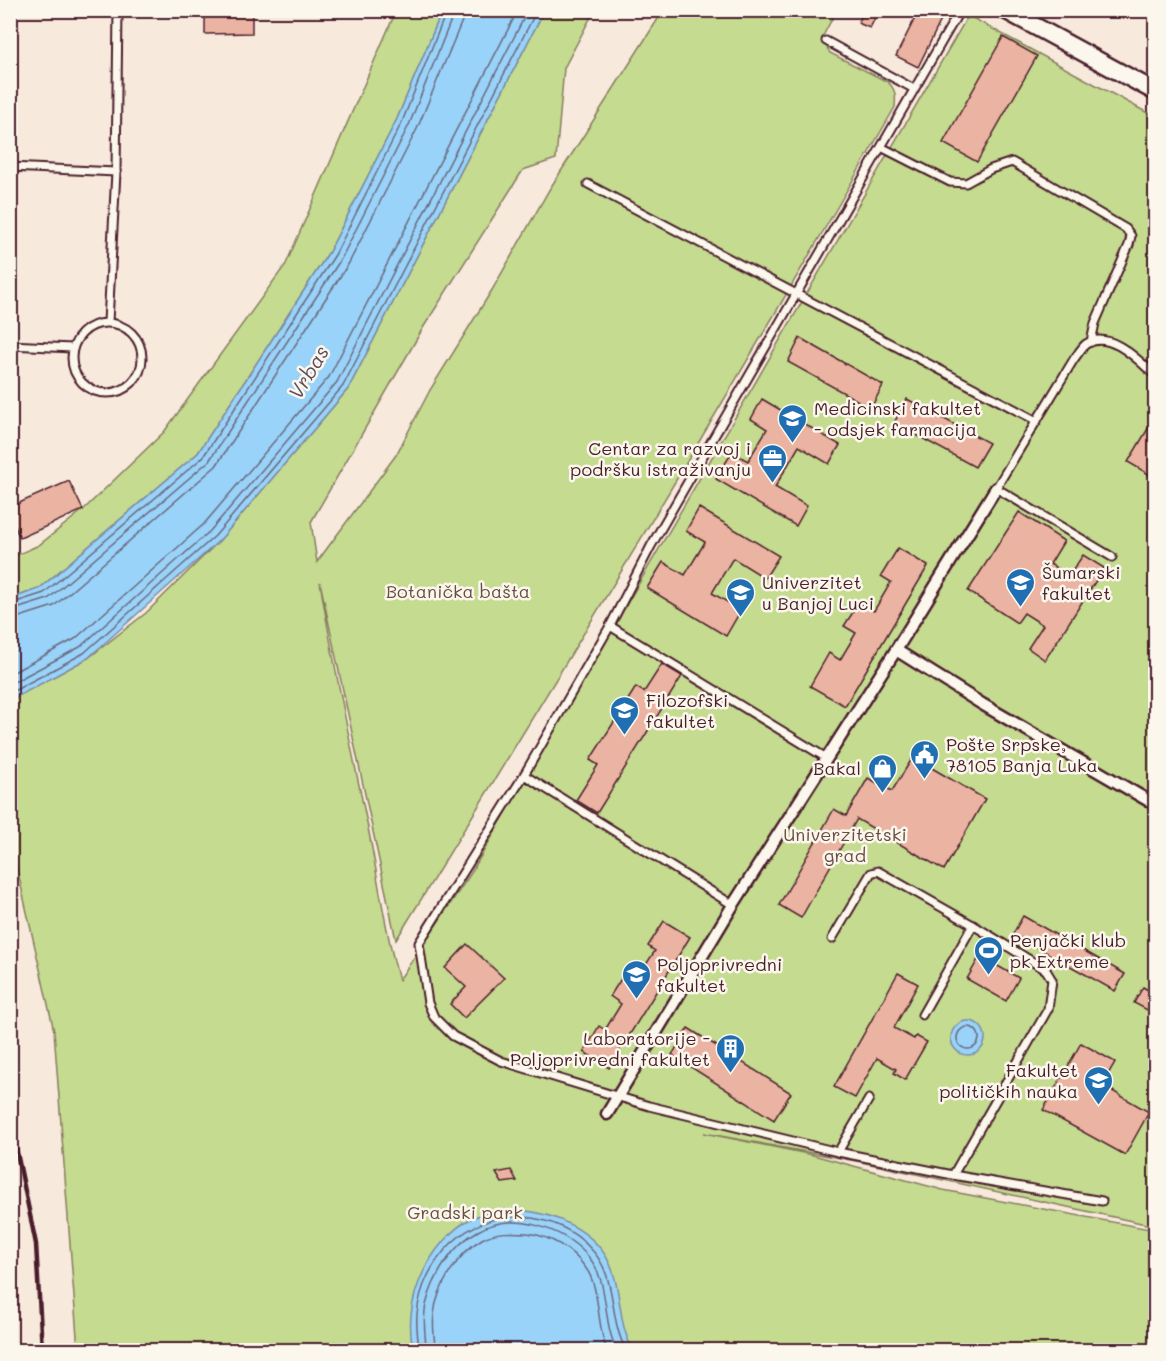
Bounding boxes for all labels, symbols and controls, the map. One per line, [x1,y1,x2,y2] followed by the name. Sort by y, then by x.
[282,340,334,404] water label: Vrbas
[814,396,981,441] place label: Medicinski fakultet - odsjek farmacija
[777,402,809,444] school or university icon: Medicinski fakultet - odsjek farmacija
[570,436,751,481] place label: Centar za razvoj i podršku istraživanju
[756,442,788,484] office icon: Centar za razvoj i podršku istraživanju
[1042,560,1120,605] place label: Šumarski fakultet
[1005,566,1037,608] school or university icon: Šumarski fakultet
[762,570,874,615] place label: Univerzitet u Banjoj Luci
[725,576,757,618] school or university icon: Univerzitet u Banjoj Luci
[386,579,530,603] park label: Botanička bašta
[646,688,728,733] place label: Filozofski fakultet
[609,694,641,736] school or university icon: Filozofski fakultet
[946,732,1098,777] place label: Pošte Srpske, 78105 Banja Luka
[909,738,941,780] public building icon: Pošte Srpske, 78105 Banja Luka
[866,752,898,794] shop icon: Bakal
[813,756,861,780] place label: Bakal
[783,822,907,867] park label: Univerzitetski grad
[1010,928,1126,973] place label: Penjački klub pk Extreme
[973,934,1005,976] sports icon: Penjački klub pk Extreme
[657,952,782,997] place label: Poljoprivredni fakultet
[620,958,652,1000] school or university icon: Poljoprivredni fakultet
[510,1026,710,1071] place label: Laboratorije - Poljoprivredni fakultet
[715,1032,747,1074] building icon: Laboratorije - Poljoprivredni fakultet
[939,1058,1078,1103] place label: Fakultet političkih nauka
[1083,1064,1115,1106] school or university icon: Fakultet političkih nauka
[407,1200,523,1224] park label: Gradski park

